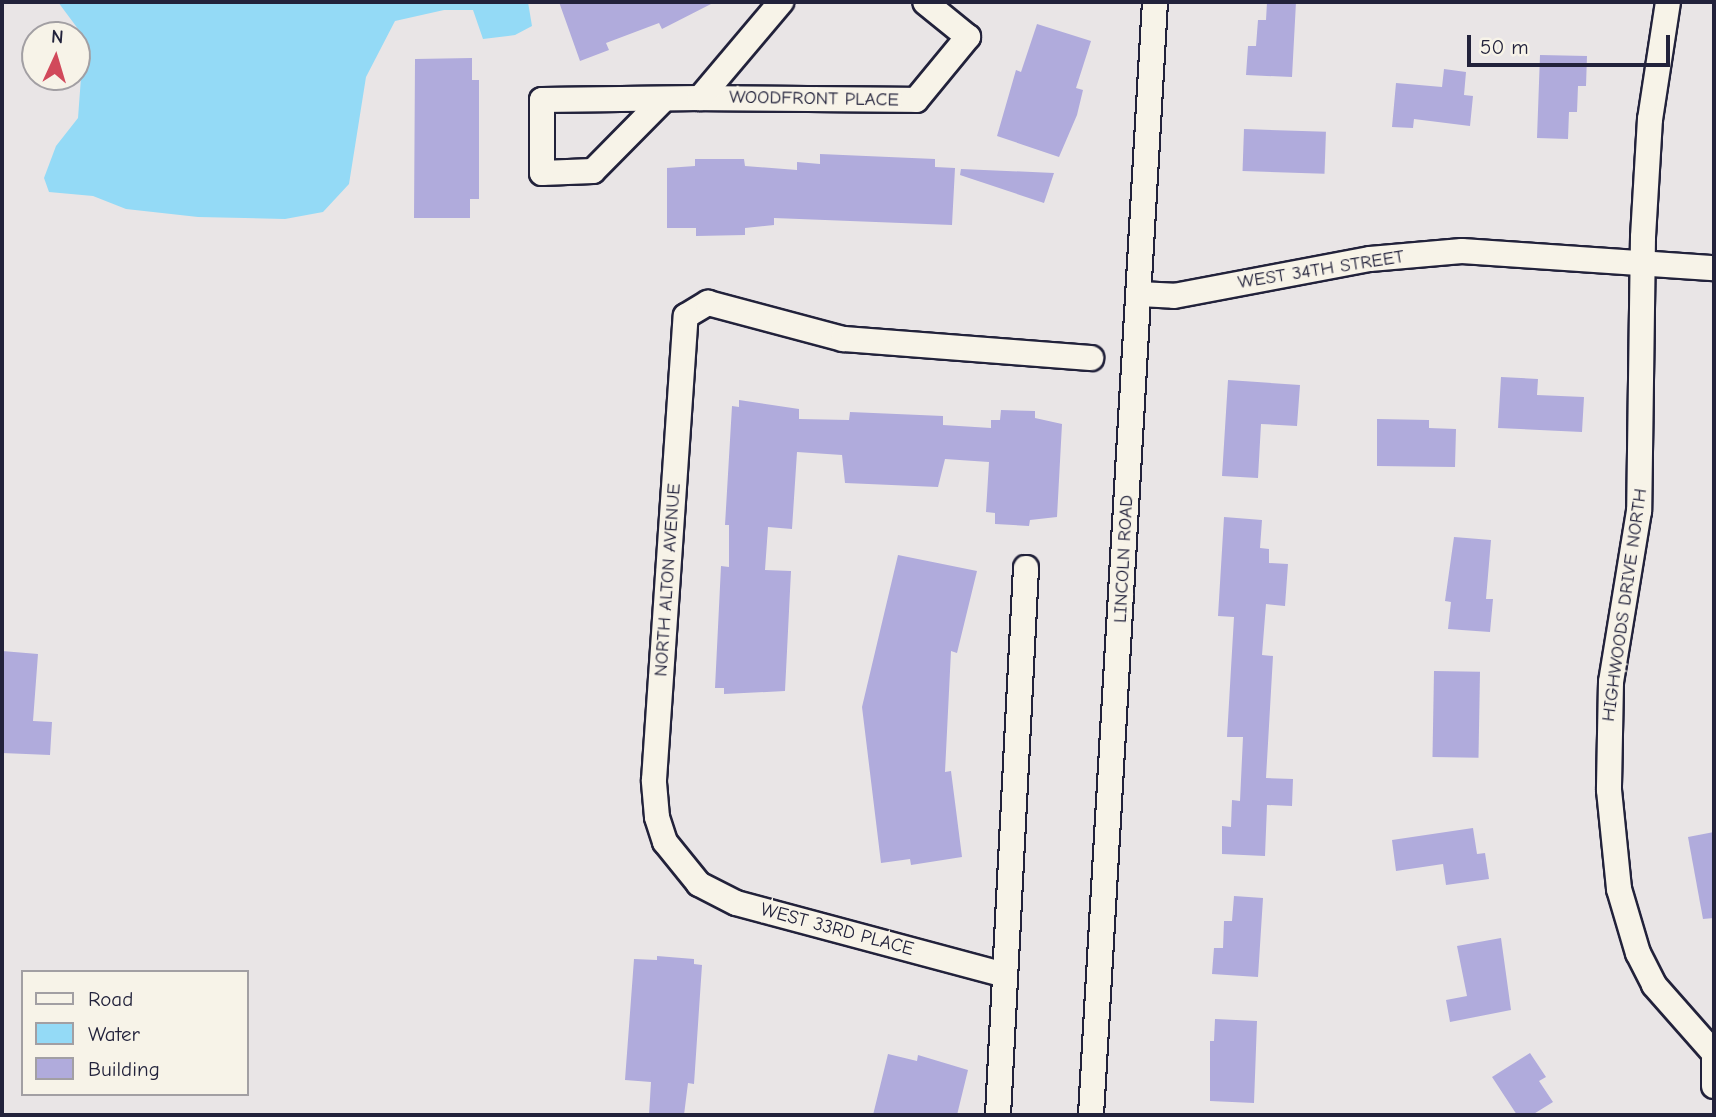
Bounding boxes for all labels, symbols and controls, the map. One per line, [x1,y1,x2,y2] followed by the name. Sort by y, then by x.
[21,21,91,91] north arrow
[1471,21,1674,65] scale bar
[50,26,64,48] text: N
[1480,35,1529,59] text: 50 m
[729,86,899,112] street label: WOODFRONT PLACE
[1236,246,1406,294] street label: WEST 34TH STREET
[650,483,686,677] street label: NORTH ALTON AVENUE
[1597,487,1653,723] street label: HIGHWOODS DRIVE NORTH
[1109,494,1139,624] street label: LINCOLN ROAD
[758,899,916,961] street label: WEST 33RD PLACE
[21,970,248,1096] legend
[88,987,133,1011] text: Road
[88,1022,140,1046] text: Water
[88,1057,160,1081] text: Building

